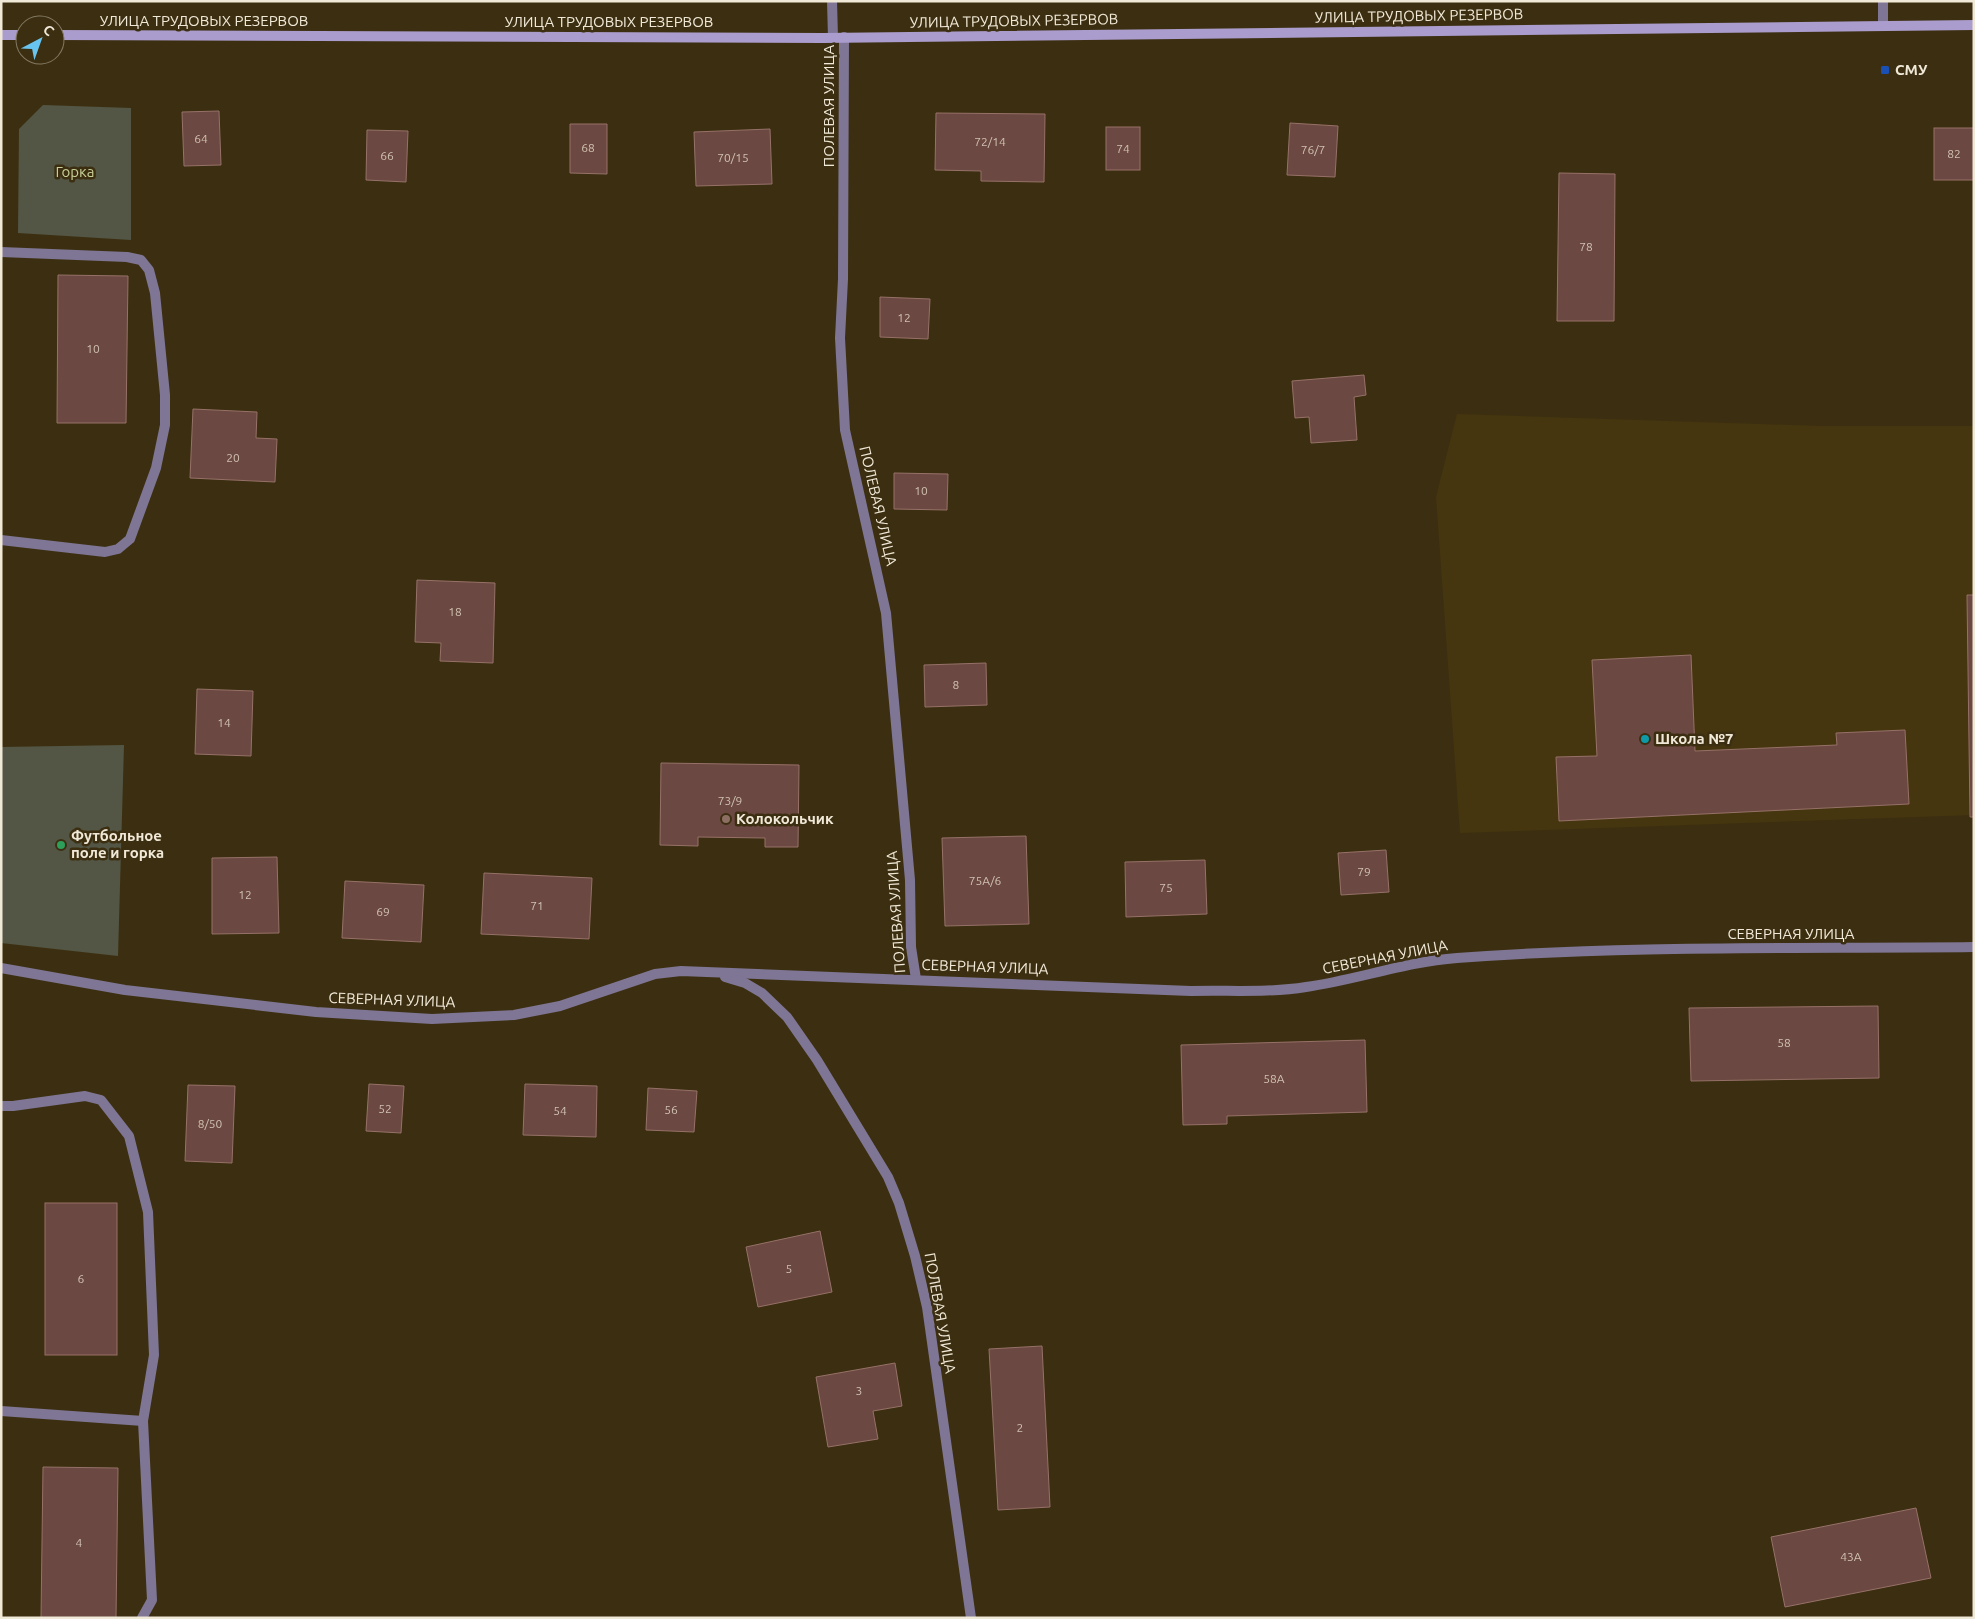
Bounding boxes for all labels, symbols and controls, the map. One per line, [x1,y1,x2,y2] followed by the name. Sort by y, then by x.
[1315,5,1523,26] street label: УЛИЦА ТРУДОВЫХ РЕЗЕРВОВ
[910,10,1118,31] street label: УЛИЦА ТРУДОВЫХ РЕЗЕРВОВ
[100,12,308,29] street label: УЛИЦА ТРУДОВЫХ РЕЗЕРВОВ
[505,13,713,30] street label: УЛИЦА ТРУДОВЫХ РЕЗЕРВОВ
[15,15,65,65] north arrow
[40,21,57,39] text: С
[820,45,837,167] street label: ПОЛЕВАЯ УЛИЦА
[1895,61,1928,78] place label: СМУ
[1879,64,1891,76] marker: СМУ
[194,132,208,145] house number: 64
[974,135,1006,148] house number: 72/14
[581,141,595,154] house number: 68
[1116,142,1130,155] house number: 74
[1301,143,1325,156] house number: 76/7
[1947,147,1961,160] house number: 82
[380,149,394,162] house number: 66
[717,151,749,164] house number: 70/15
[56,163,94,180] park label: Горка
[1579,240,1593,253] house number: 78
[897,311,911,324] house number: 12
[86,342,100,355] house number: 10
[856,444,901,568] street label: ПОЛЕВАЯ УЛИЦА
[226,451,240,464] house number: 20
[914,484,928,497] house number: 10
[448,605,462,618] house number: 18
[953,678,960,691] house number: 8
[217,716,231,729] house number: 14
[1655,730,1733,747] place label: Школа №7
[1639,733,1651,745] marker: Школа №7
[718,794,742,807] house number: 73/9
[736,810,834,827] place label: Колокольчик
[720,813,732,825] marker: Колокольчик
[71,827,164,861] place label: Футбольное поле и горка
[55,839,67,851] marker: Футбольное поле и горка
[883,850,908,974] street label: ПОЛЕВАЯ УЛИЦА
[1357,865,1371,878] house number: 79
[969,874,1002,887] house number: 75А/6
[1159,881,1173,894] house number: 75
[238,888,252,901] house number: 12
[530,899,544,912] house number: 71
[376,905,390,918] house number: 69
[1727,925,1855,942] street label: СЕВЕРНАЯ УЛИЦА
[1321,936,1449,977] street label: СЕВЕРНАЯ УЛИЦА
[921,956,1049,977] street label: СЕВЕРНАЯ УЛИЦА
[328,989,456,1010] street label: СЕВЕРНАЯ УЛИЦА
[1777,1036,1791,1049] house number: 58
[1263,1072,1285,1085] house number: 58А
[378,1102,392,1115] house number: 52
[664,1103,678,1116] house number: 56
[553,1104,567,1117] house number: 54
[198,1117,223,1130] house number: 8/50
[922,1251,960,1375] street label: ПОЛЕВАЯ УЛИЦА
[786,1262,792,1275] house number: 5
[78,1272,85,1285] house number: 6
[856,1384,862,1397] house number: 3
[1017,1421,1023,1434] house number: 2
[76,1536,83,1549] house number: 4
[1840,1550,1862,1563] house number: 43А

